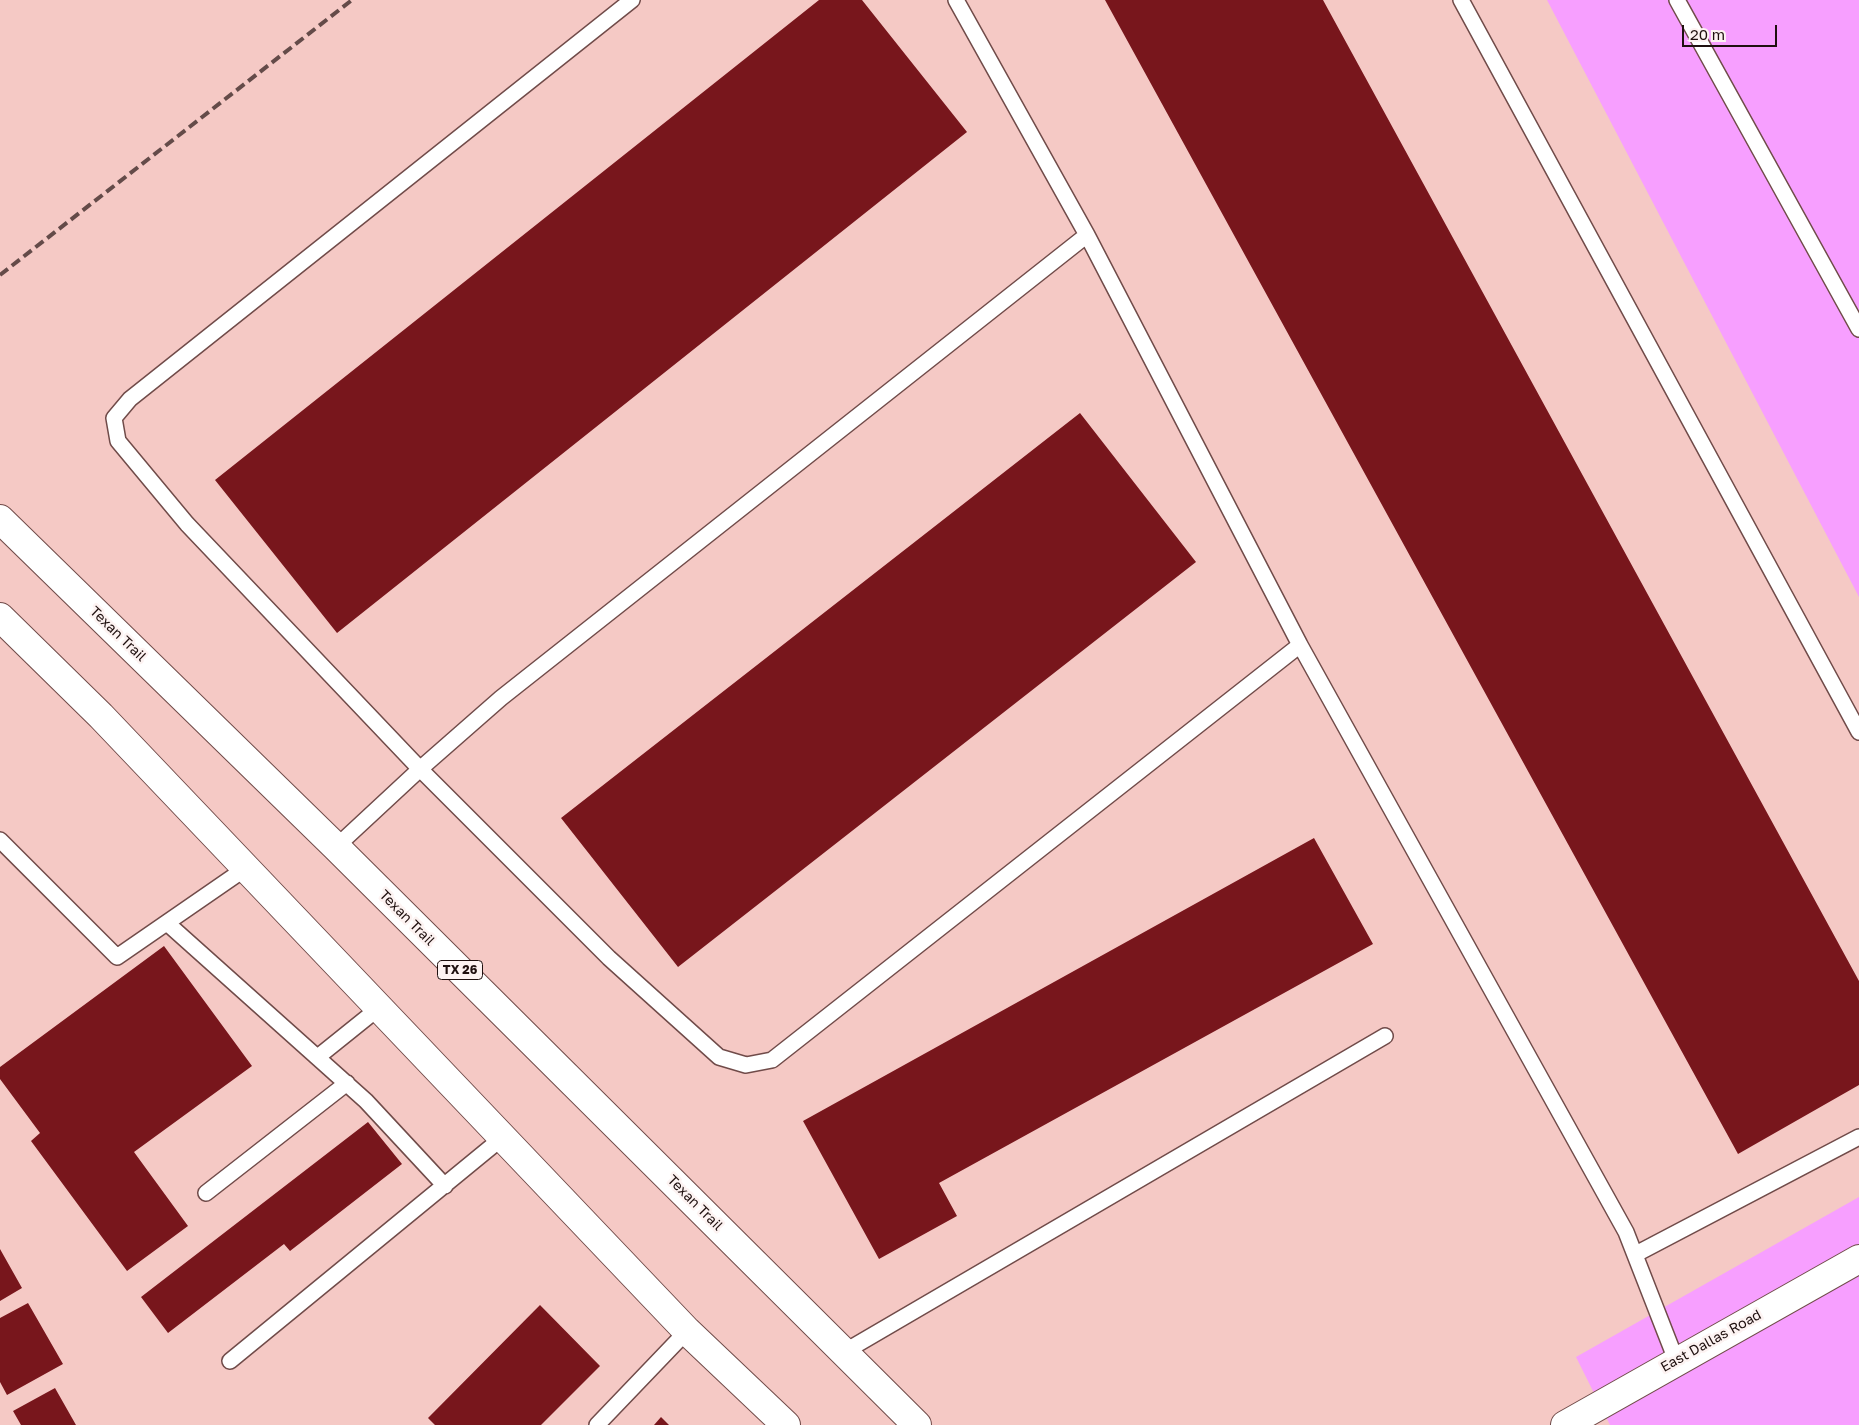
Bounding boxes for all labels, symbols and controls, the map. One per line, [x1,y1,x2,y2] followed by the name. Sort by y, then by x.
[1684,15,1779,47] scale bar
[1690,25,1725,43] text: 20 m
[86,603,150,665] street label: Texan Trail
[376,887,438,949] street label: Texan Trail
[438,960,482,980] road number: TX 26
[664,1172,726,1234] street label: Texan Trail
[1658,1306,1764,1376] street label: East Dallas Road

